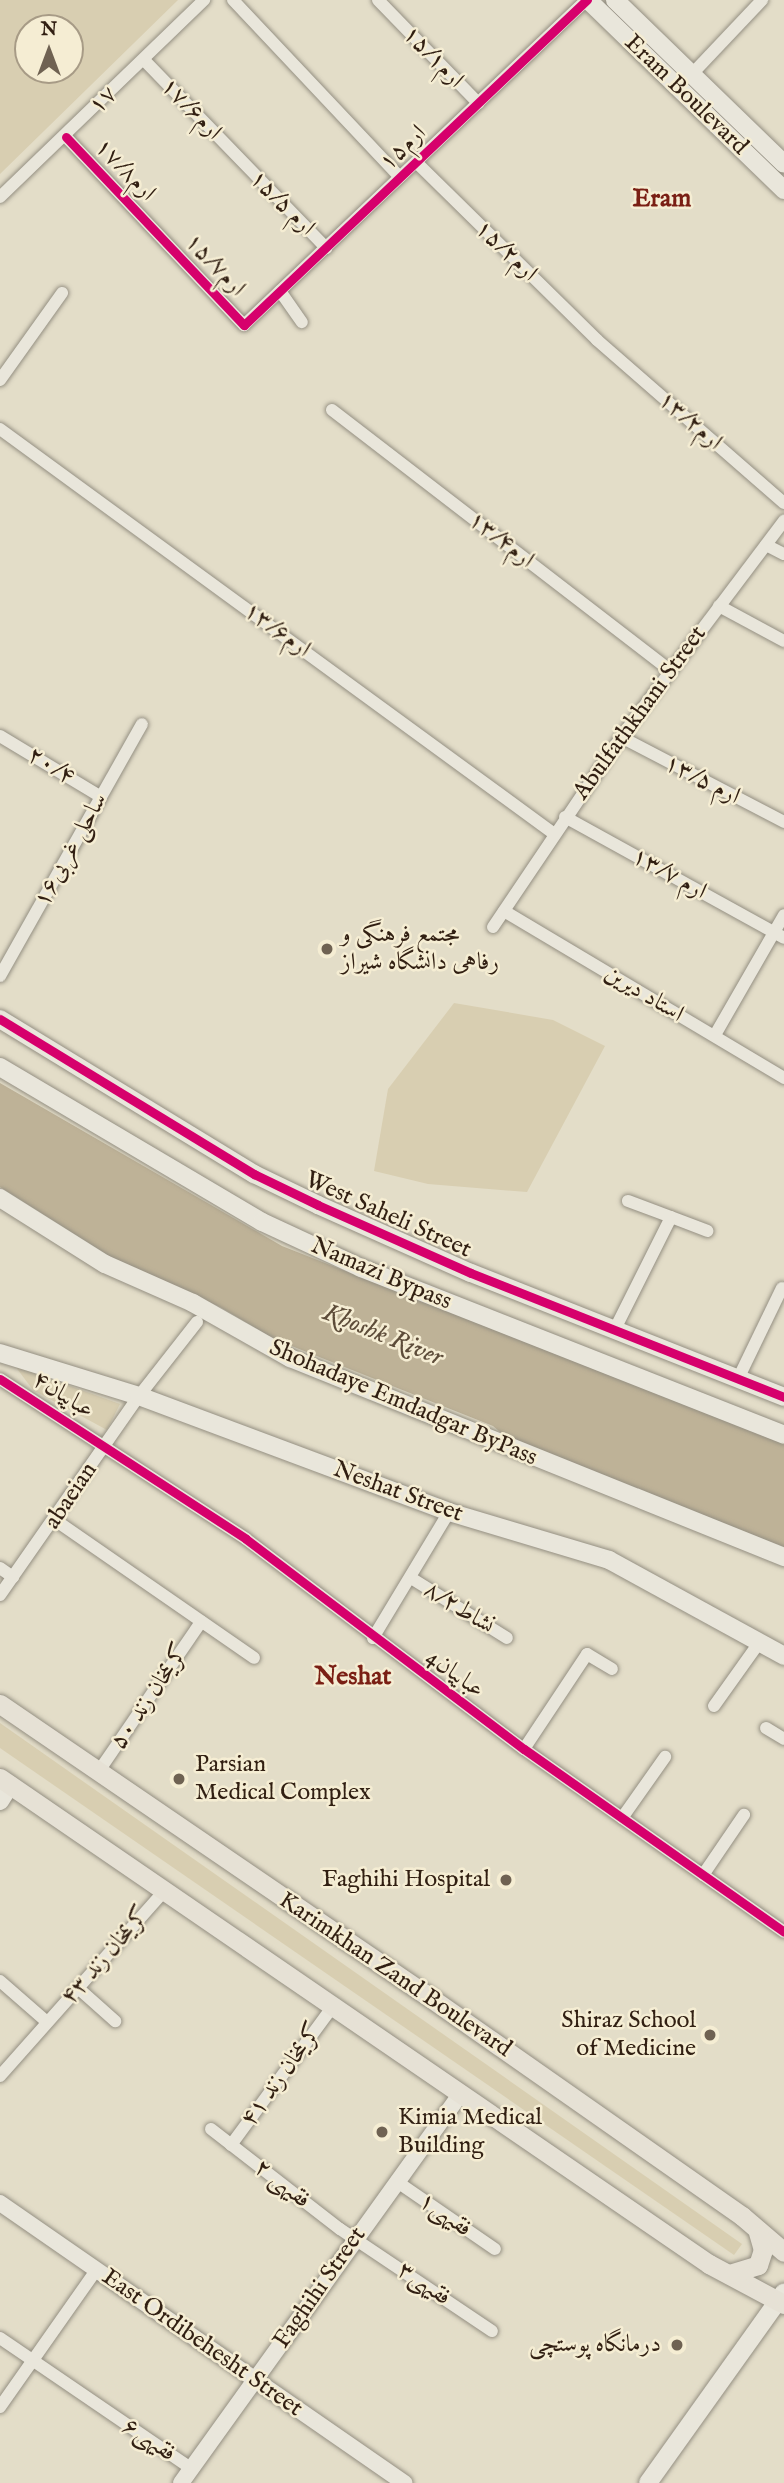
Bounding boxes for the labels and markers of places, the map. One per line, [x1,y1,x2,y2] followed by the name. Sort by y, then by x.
[341,921,499,977] place label: مجتمع فرهنگی و رفاهی دانشگاه شیراز
[319,941,335,957] marker: مجتمع فرهنگی و رفاهی دانشگاه شیراز
[195,1751,371,1807] place label: Parsian Medical Complex
[169,1769,189,1789] marker: Parsian Medical Complex
[322,1866,490,1894] place label: Faghihi Hospital
[496,1870,516,1890] marker: Faghihi Hospital
[561,2007,696,2063] place label: Shiraz School of Medicine
[702,2027,718,2043] marker: Shiraz School of Medicine
[398,2104,542,2160] place label: Kimia Medical Building
[372,2122,392,2142] marker: Kimia Medical Building
[529,2331,661,2359] place label: درمانگاه پوستچی
[667,2335,687,2355] marker: درمانگاه پوستچی

